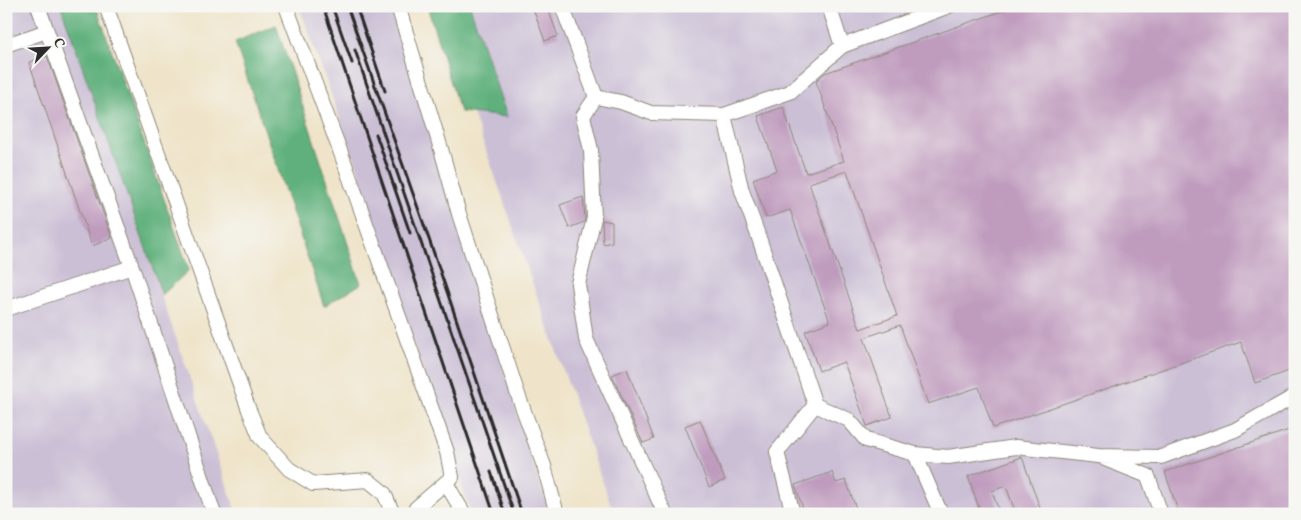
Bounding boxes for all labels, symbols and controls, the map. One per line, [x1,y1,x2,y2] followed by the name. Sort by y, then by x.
[22,22,72,72] north arrow
[48,35,69,51] text: С

